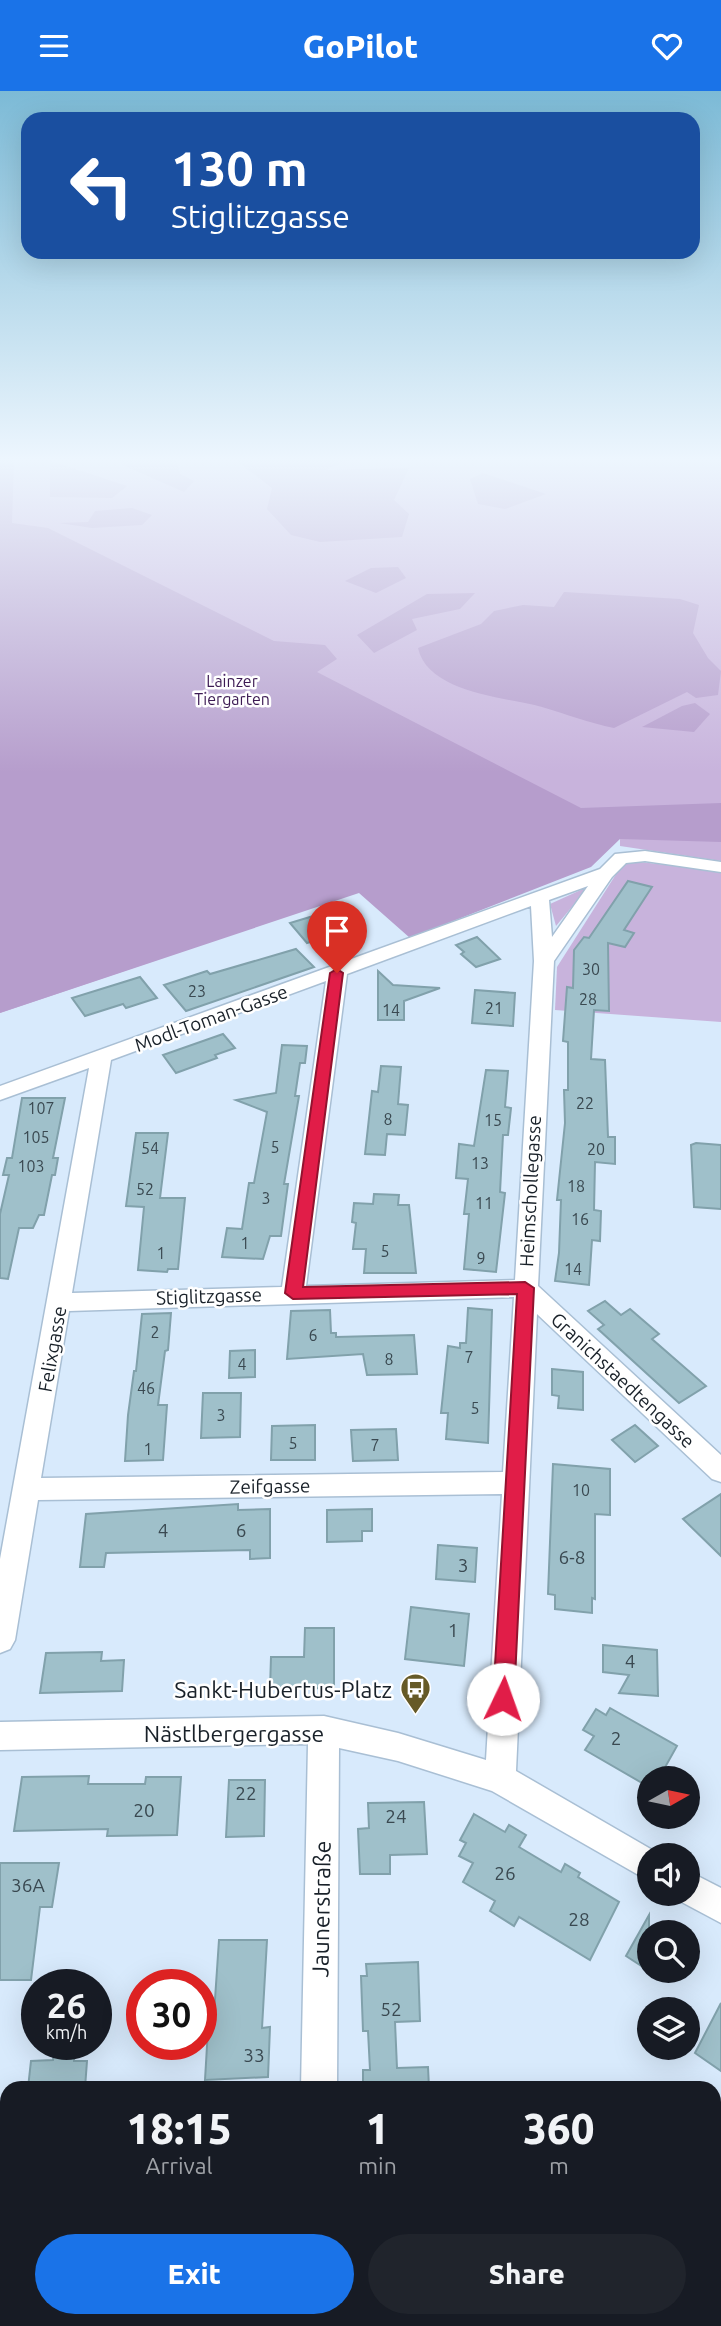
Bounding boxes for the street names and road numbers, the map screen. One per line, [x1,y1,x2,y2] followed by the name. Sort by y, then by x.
[132,980,290,1056] street label: Modl-Toman-Gasse
[515,1115,545,1267] street label: Heimschollegasse
[156,1283,262,1309] street label: Stiglitzgasse
[34,1304,70,1394] street label: Felixgasse
[547,1308,699,1452] street label: Granichstaedtengasse
[229,1474,311,1498] street label: Zeifgasse
[144,1721,324,1746] street label: Nästlbergergasse
[307,1840,335,1978] street label: Jaunerstraße

